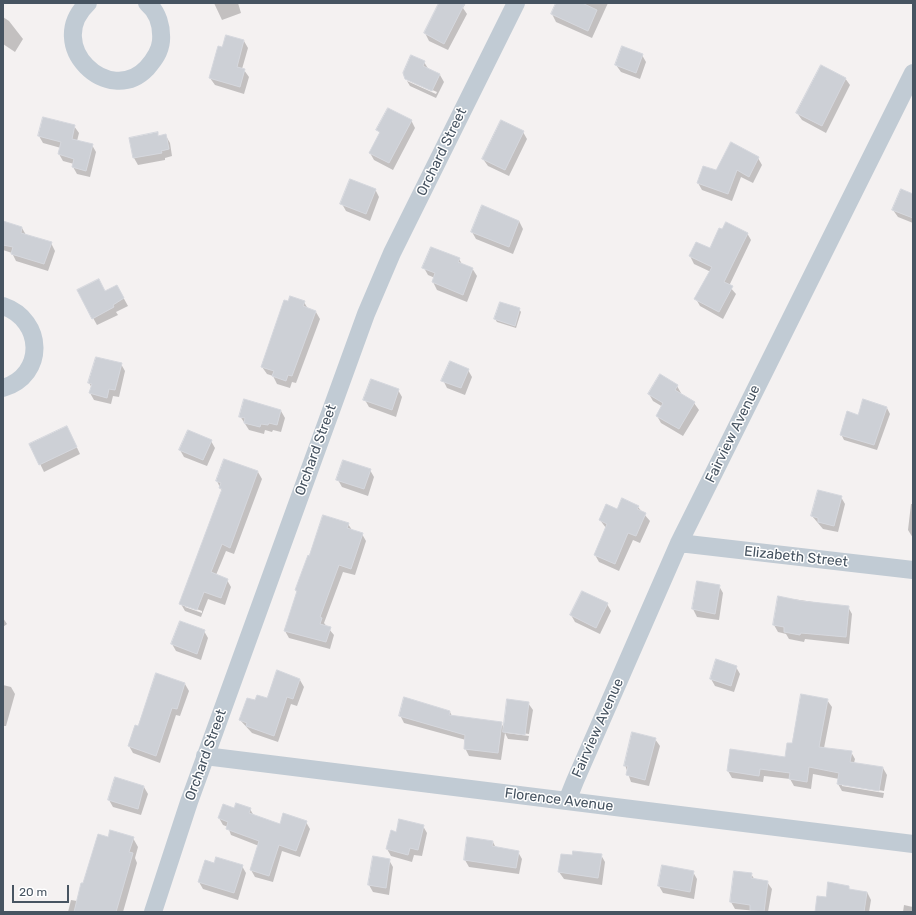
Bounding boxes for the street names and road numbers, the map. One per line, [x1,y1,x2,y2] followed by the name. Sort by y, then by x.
[413,105,471,199] street label: Orchard Street
[702,382,764,486] street label: Fairview Avenue
[292,402,340,498] street label: Orchard Street
[743,543,849,571] street label: Elizabeth Street
[569,676,627,780] street label: Fairview Avenue
[182,707,230,803] street label: Orchard Street
[504,785,614,815] street label: Florence Avenue

